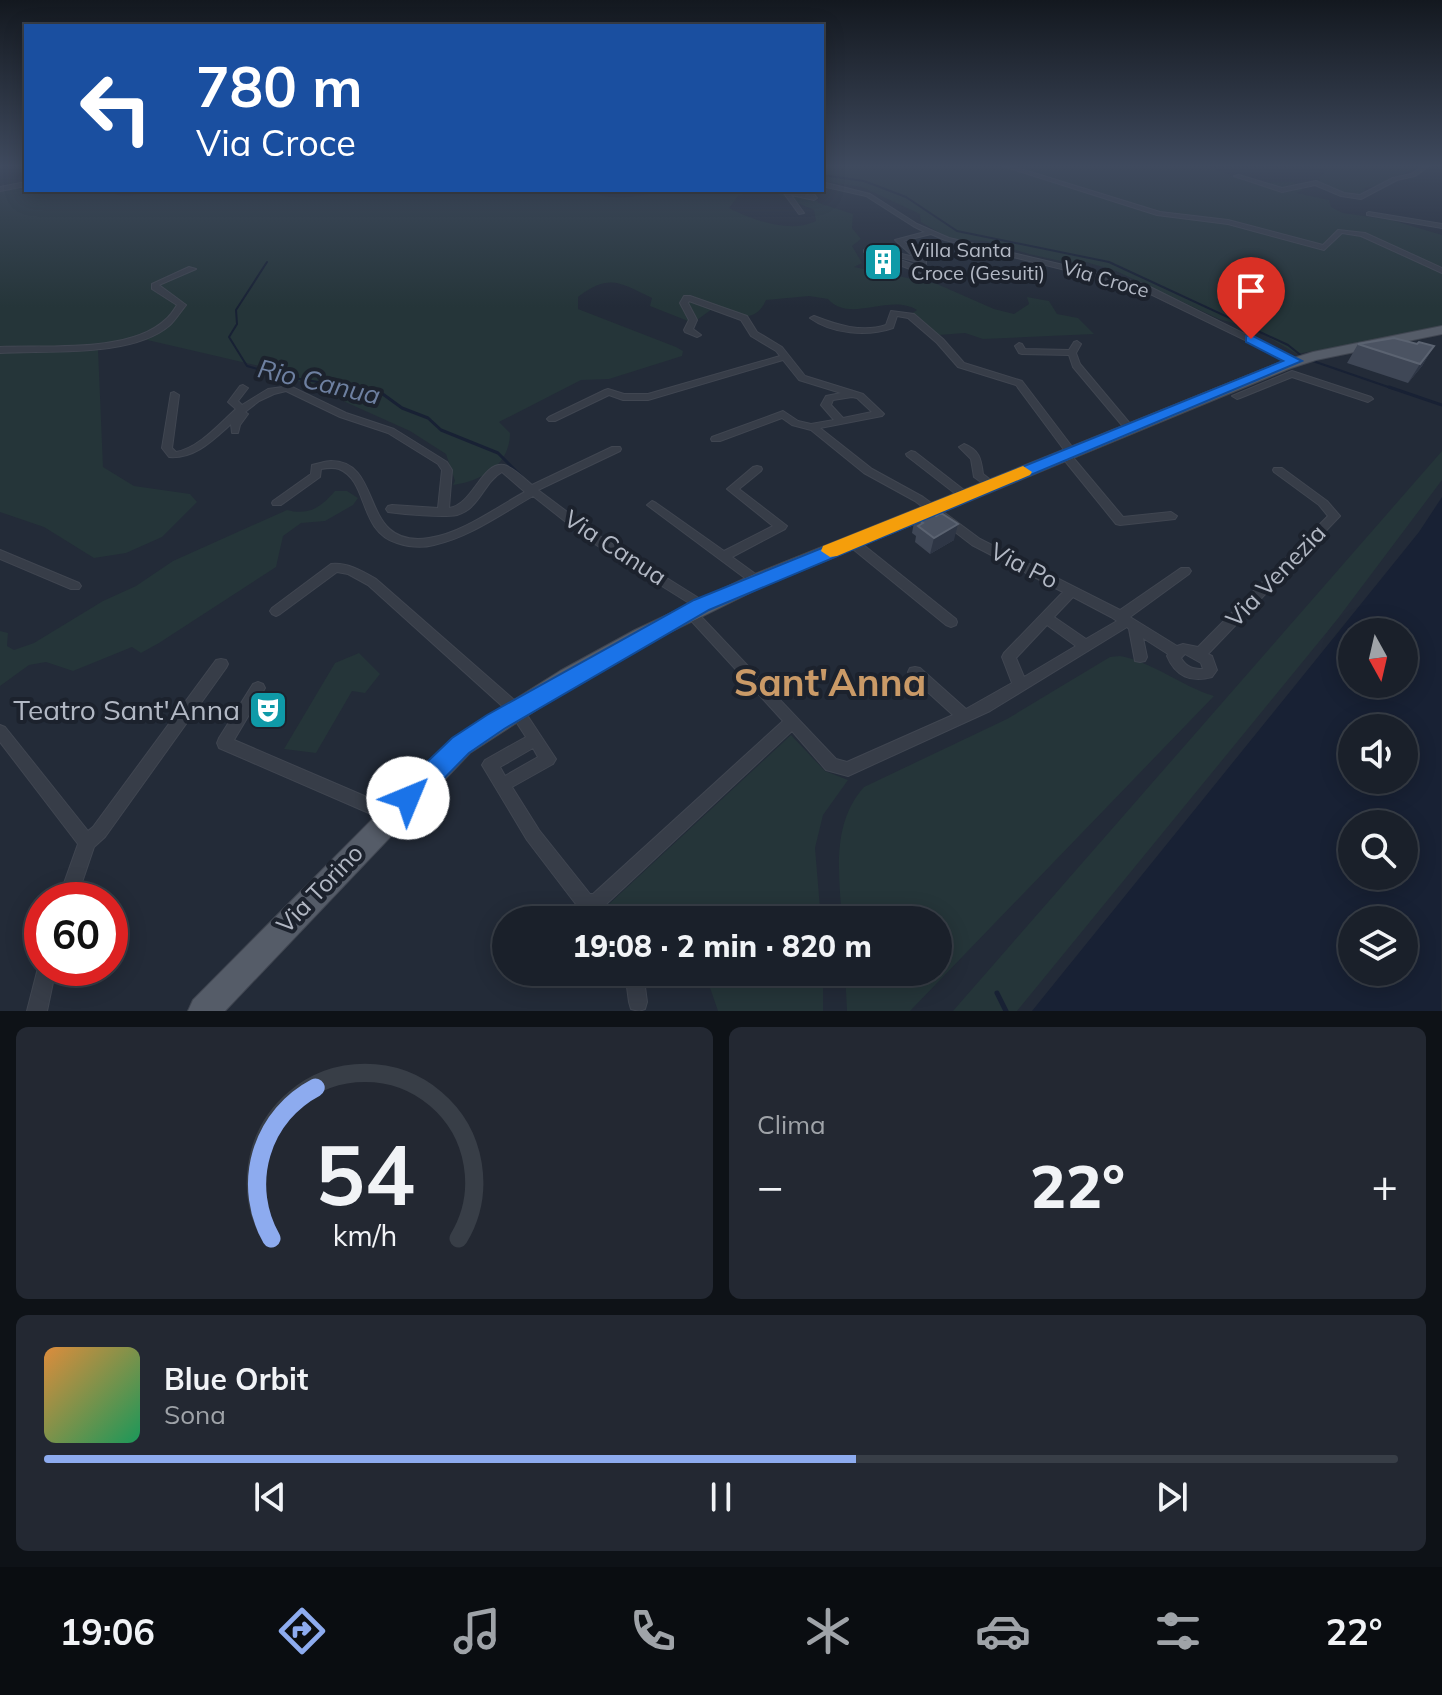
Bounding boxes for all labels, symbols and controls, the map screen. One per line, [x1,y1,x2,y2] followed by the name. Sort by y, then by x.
[196,51,363,121] text: 780 m
[64,56,168,160] icon: left
[196,120,356,165] text: Via Croce
[911,237,1045,285] place label: Villa Santa Croce (Gesuiti)
[862,241,904,283] building icon: Villa Santa Croce (Gesuiti)
[1060,254,1152,303] street label: Via Croce
[1217,257,1285,339] pin
[1229,269,1273,313] icon: arrive
[255,351,384,412] water label: Rio Canua
[559,503,672,591] street label: Via Canua
[1219,518,1332,633] street label: Via Venezia
[986,535,1063,595] street label: Via Po
[1338,618,1418,698] north arrow
[1338,618,1418,986] map controls
[734,658,926,706] district label: Sant'Anna
[247,689,289,731] theatre icon: Teatro Sant'Anna
[13,692,240,727] place label: Teatro Sant'Anna
[1338,714,1418,794] button: sound
[366,756,450,840] position arrow
[1338,810,1418,890] button: search
[270,838,369,939] street label: Via Torino
[24,882,128,986] speed limit sign: 60
[1338,906,1418,986] button: layers
[572,927,872,965] text: 19:08 · 2 min · 820 m
[757,1108,826,1141] text: Clima
[315,1121,414,1226] text: 54
[1030,1148,1125,1223] text: 22°
[757,1158,783,1213] text: −
[1372,1158,1398,1213] text: +
[332,1217,397,1253] text: km/h
[164,1360,308,1398] text: Blue Orbit
[164,1398,226,1431] text: Sona
[248,1475,292,1519] icon: previous
[699,1475,743,1519] icon: pause
[1150,1475,1194,1519] icon: next
[274,1603,330,1659] icon: directions
[449,1603,505,1659] icon: music
[625,1603,681,1659] icon: phone
[800,1603,856,1659] icon: climate
[975,1603,1031,1659] icon: car
[1150,1603,1206,1659] icon: filters
[60,1609,155,1654] text: 19:06
[1325,1609,1382,1654] text: 22°

